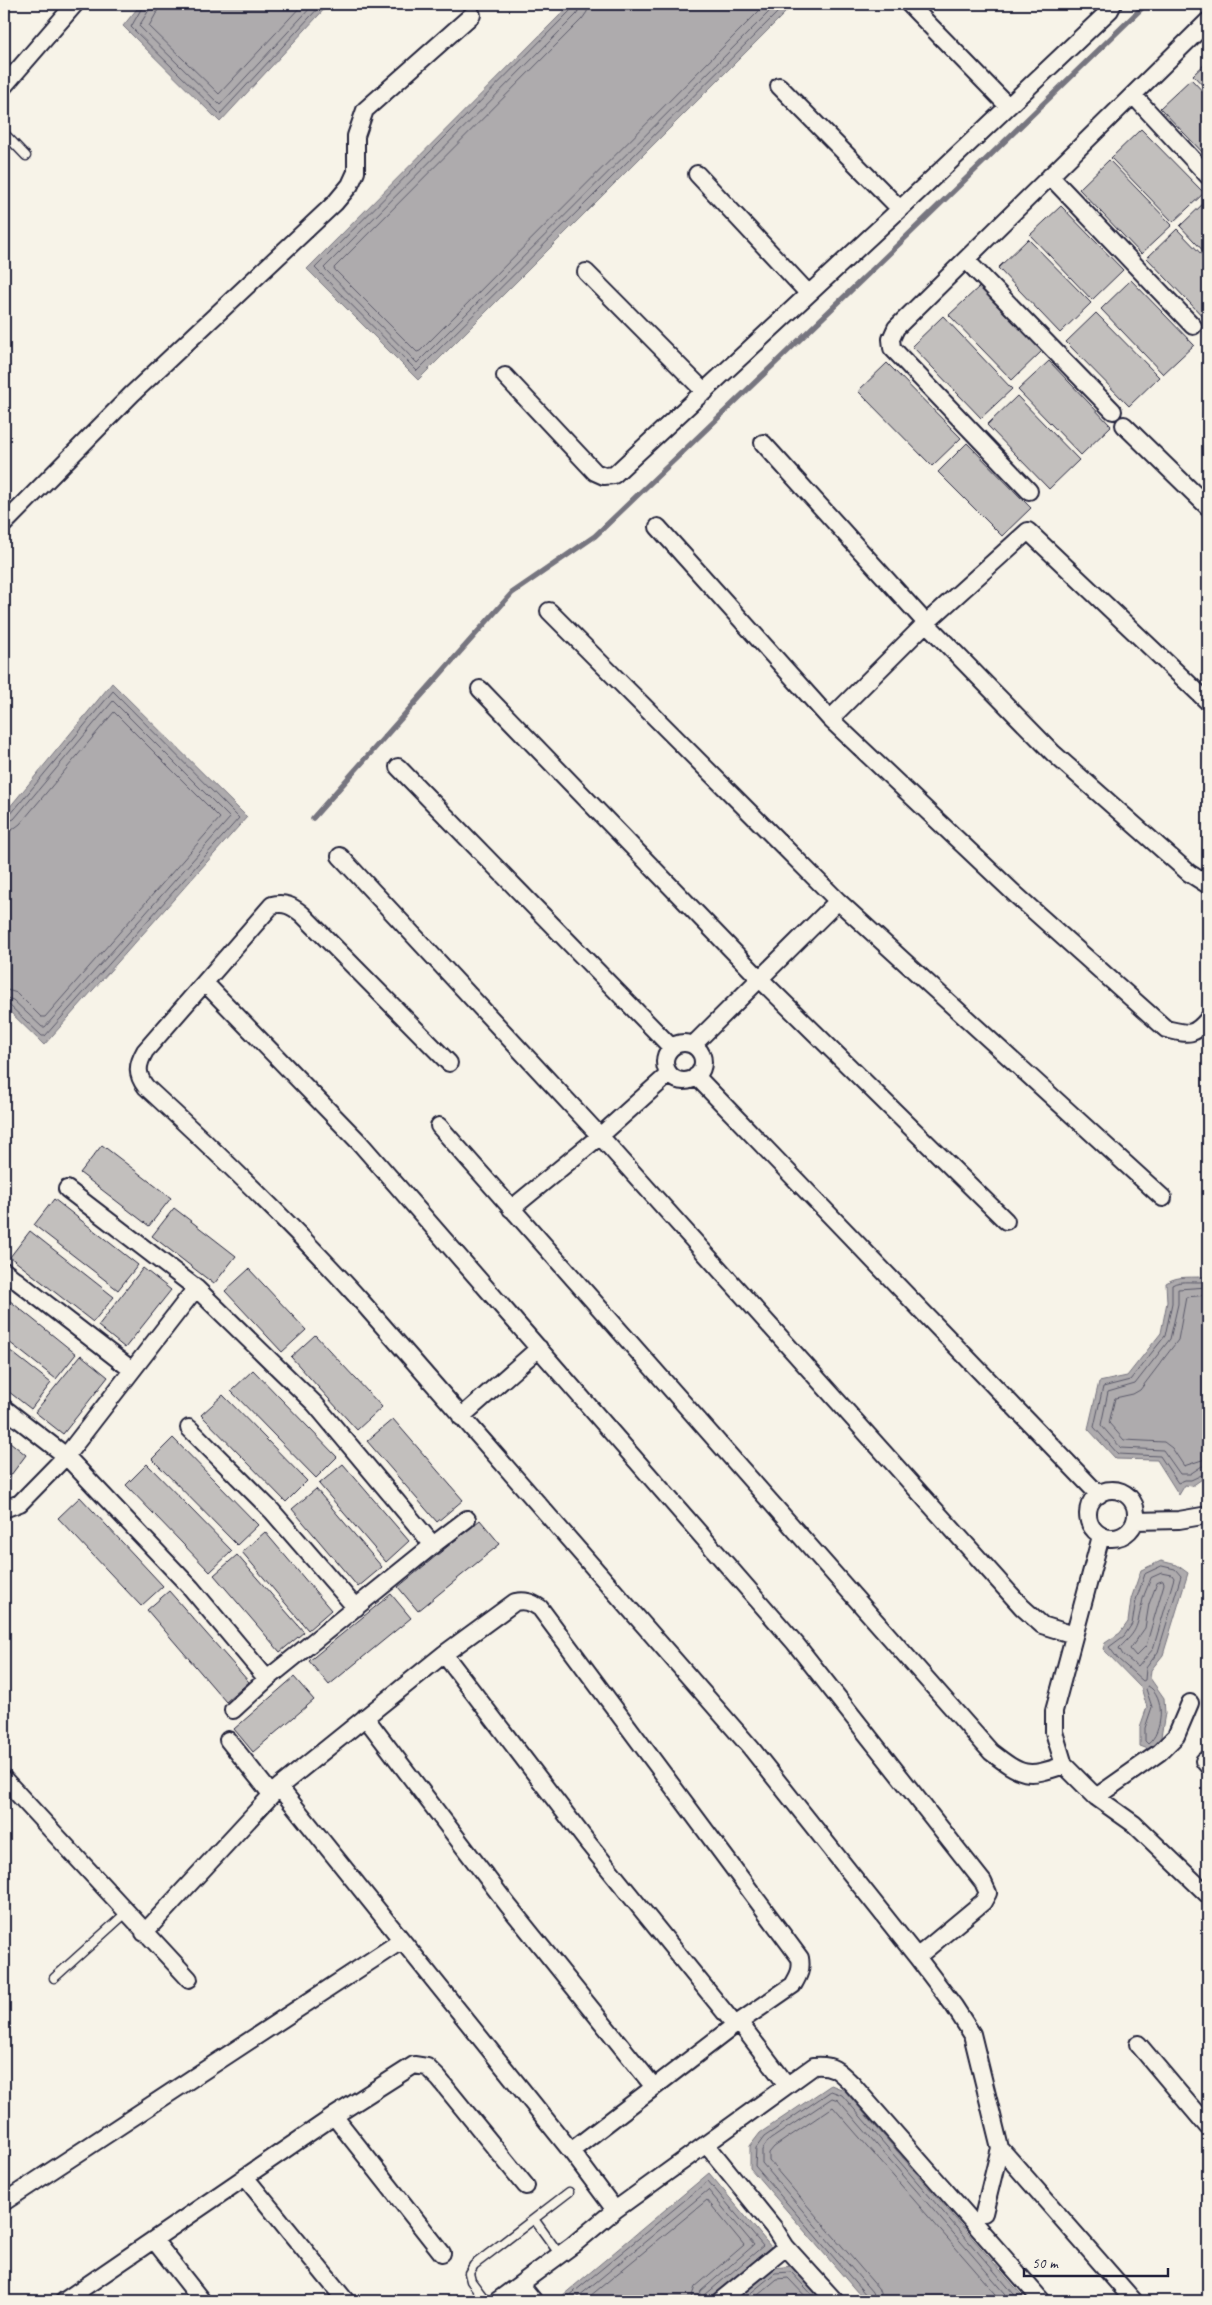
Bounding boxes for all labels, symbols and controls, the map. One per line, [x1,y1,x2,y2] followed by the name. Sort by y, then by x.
[1024,2245,1168,2277] scale bar
[1032,2254,1059,2273] text: 50 m

